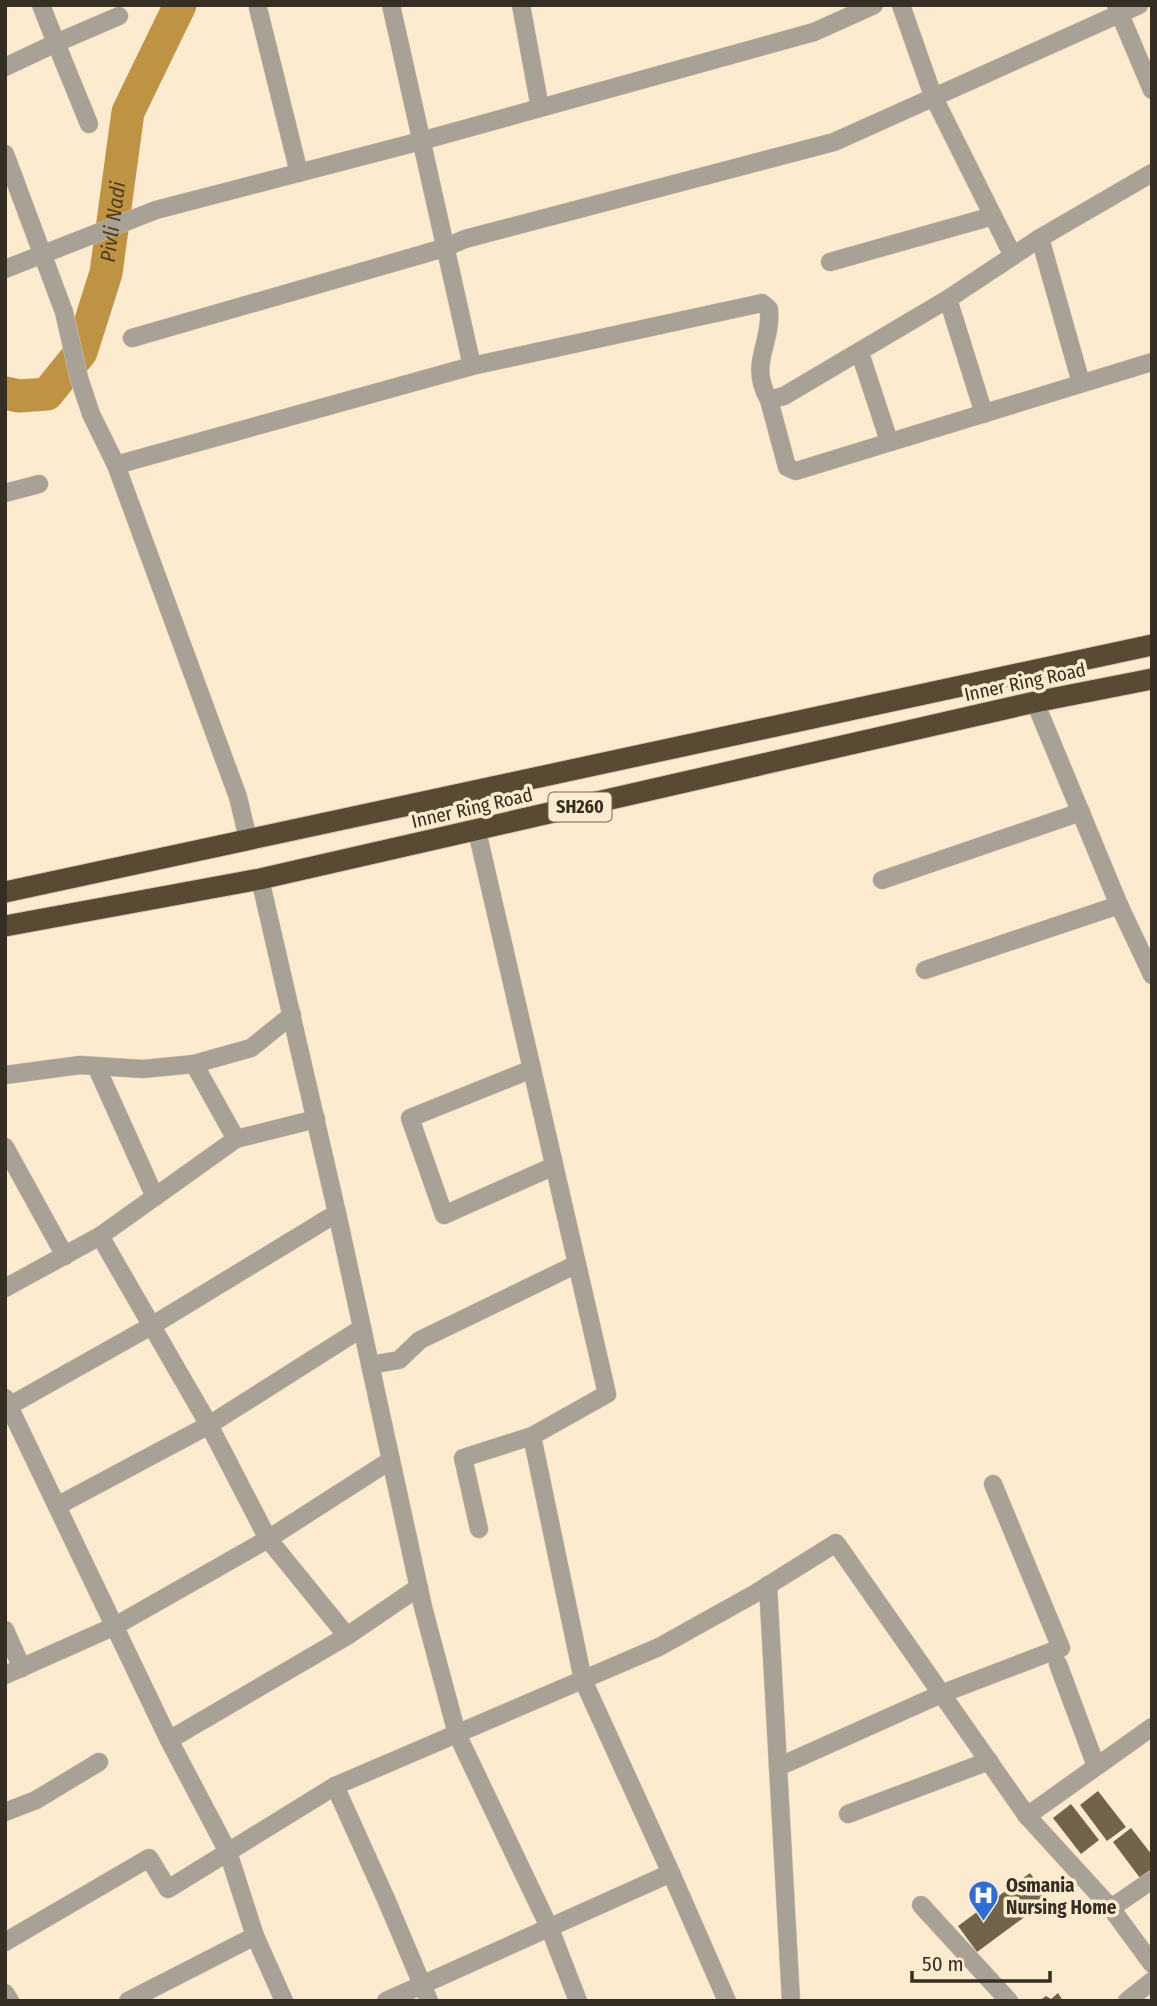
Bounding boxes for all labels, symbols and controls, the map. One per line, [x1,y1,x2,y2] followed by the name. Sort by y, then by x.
[95,179,131,264] water label: Pivli Nadi
[962,658,1088,706] street label: Inner Ring Road
[409,783,535,833] street label: Inner Ring Road
[548,792,612,822] road number: SH260
[1006,1874,1117,1919] place label: Osmania Nursing Home
[966,1879,1000,1923] hospital icon: Osmania Nursing Home
[912,1940,1050,1984] scale bar
[922,1951,964,1977] text: 50 m

